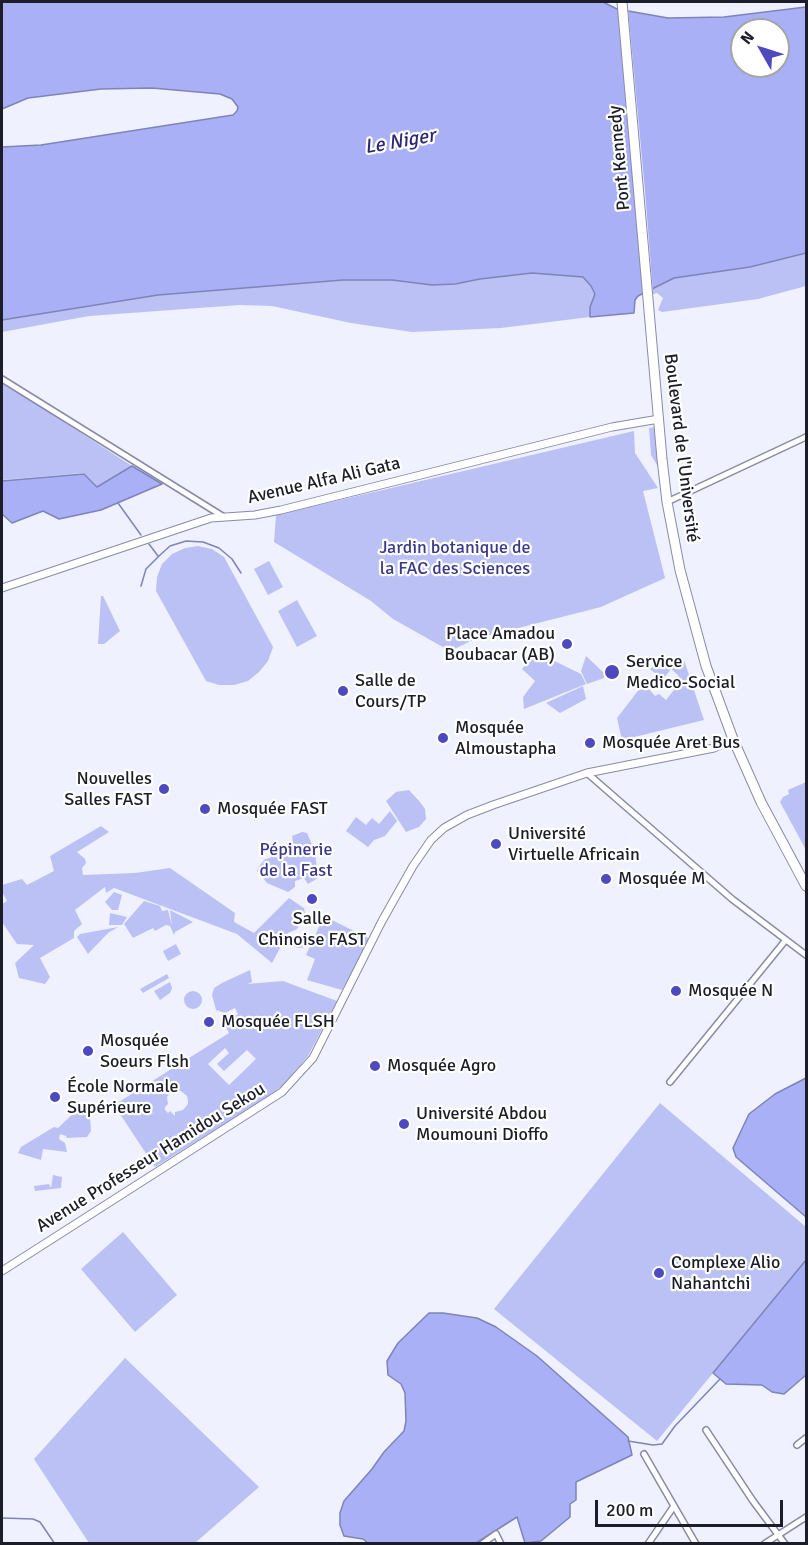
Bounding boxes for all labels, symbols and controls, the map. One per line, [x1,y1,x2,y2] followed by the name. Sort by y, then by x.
[730,18,790,78] north arrow
[736,27,759,49] text: N
[605,105,635,211] street label: Pont Kennedy
[363,124,437,160] water label: Le Niger
[659,352,703,544] street label: Boulevard de l'Université
[245,453,403,509] street label: Avenue Alfa Ali Gata
[380,537,530,580] park label: Jardin botanique de la FAC des Sciences
[444,623,555,666] place label: Place Amadou Boubacar (AB)
[560,637,574,651] marker: Place Amadou Boubacar (AB)
[626,651,735,694] place label: Service Medico-Social
[603,663,621,681] marker: Service Medico-Social
[355,670,426,712] place label: Salle de Cours/TP
[336,684,350,698] marker: Salle de Cours/TP
[455,717,556,760] place label: Mosquée Almoustapha
[436,731,450,745] marker: Mosquée Almoustapha
[602,732,740,754] place label: Mosquée Aret Bus
[583,736,597,750] marker: Mosquée Aret Bus
[64,768,152,810] place label: Nouvelles Salles FAST
[157,782,171,796] marker: Nouvelles Salles FAST
[217,798,328,820] place label: Mosquée FAST
[198,802,212,816] marker: Mosquée FAST
[508,823,640,866] place label: Université Virtuelle Africain
[489,837,503,851] marker: Université Virtuelle Africain
[260,839,332,882] park label: Pépinerie de la Fast
[618,868,706,890] place label: Mosquée M
[599,872,613,886] marker: Mosquée M
[305,892,319,906] marker: Salle Chinoise FAST
[258,908,366,950] place label: Salle Chinoise FAST
[688,980,773,1002] place label: Mosquée N
[669,984,683,998] marker: Mosquée N
[221,1011,335,1033] place label: Mosquée FLSH
[202,1015,216,1029] marker: Mosquée FLSH
[100,1030,189,1072] place label: Mosquée Soeurs Flsh
[81,1044,95,1058] marker: Mosquée Soeurs Flsh
[387,1055,496,1077] place label: Mosquée Agro
[368,1059,382,1073] marker: Mosquée Agro
[67,1076,179,1118] place label: École Normale Supérieure
[33,1078,269,1238] street label: Avenue Professeur Hamidou Sekou
[48,1090,62,1104] marker: École Normale Supérieure
[416,1103,548,1146] place label: Université Abdou Moumouni Dioffo
[397,1117,411,1131] marker: Université Abdou Moumouni Dioffo
[671,1252,780,1294] place label: Complexe Alio Nahantchi
[652,1266,666,1280] marker: Complexe Alio Nahantchi
[598,1488,786,1526] scale bar
[606,1499,653,1521] text: 200 m

